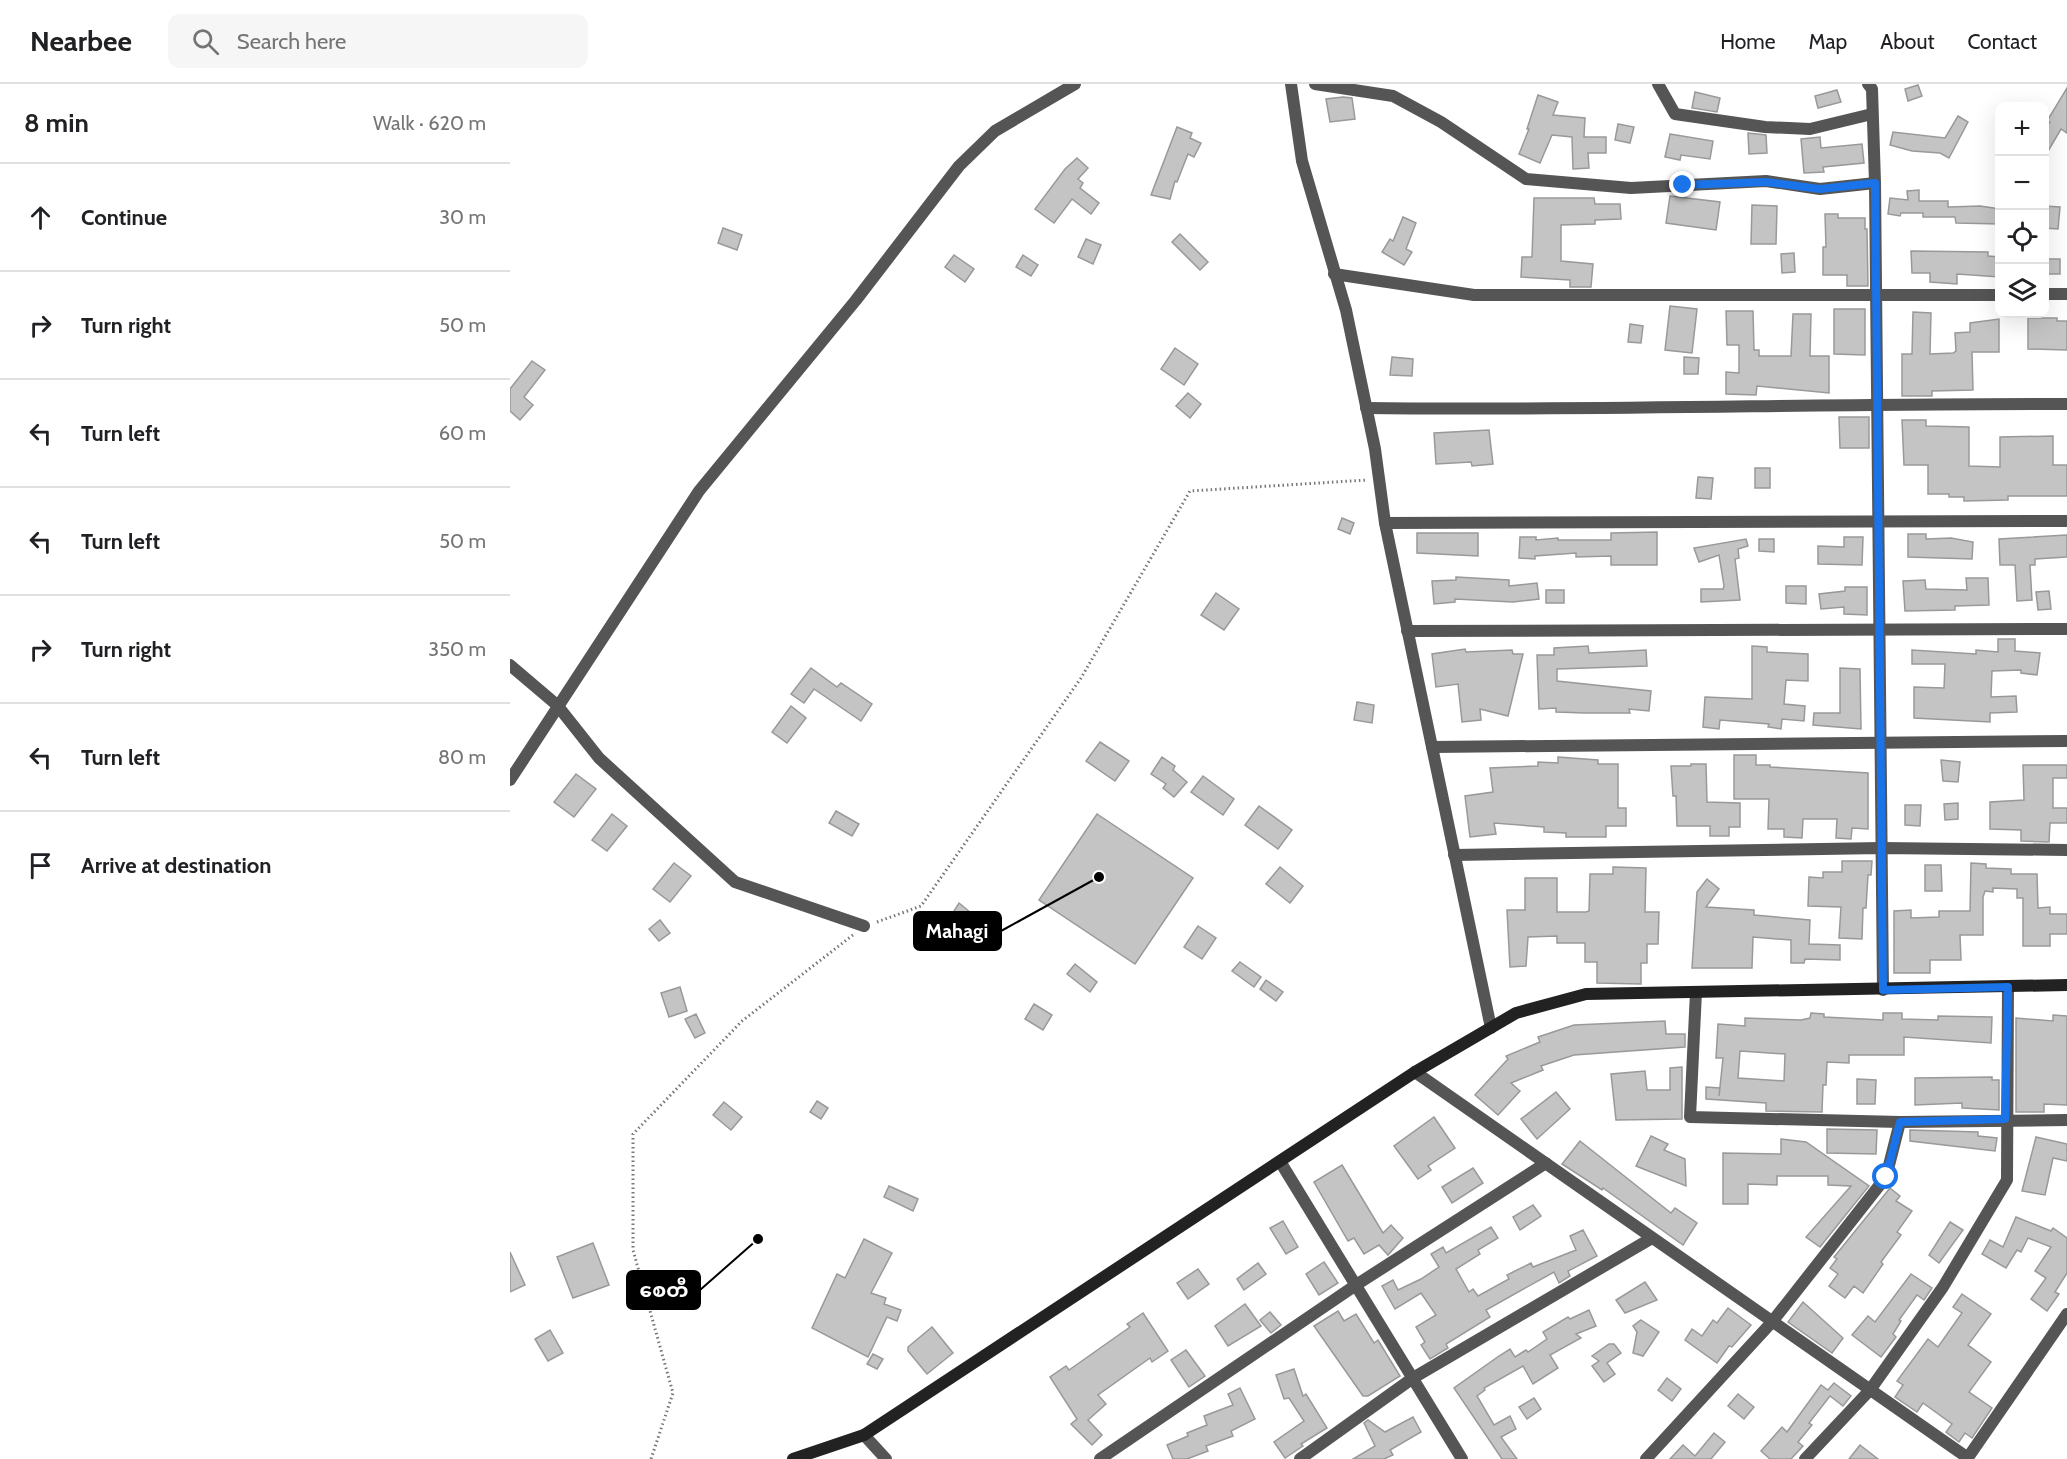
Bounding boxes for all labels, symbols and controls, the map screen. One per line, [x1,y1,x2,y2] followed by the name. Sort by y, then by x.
[168,14,588,68] search box
[30,24,132,58] text: Nearbee
[189,25,222,58] icon: search
[237,28,346,55] text: Search here
[1720,29,1776,54] text: Home
[1809,29,1847,54] text: Map
[1880,29,1934,54] text: About
[1967,29,2037,54] text: Contact
[1995,102,2049,318] map controls
[1995,102,2049,156] button: +
[24,107,89,139] text: 8 min
[373,111,486,135] text: Walk · 620 m
[1995,156,2049,210] button: −
[1669,171,1695,197] route end
[24,201,57,234] icon: ahead
[81,204,167,231] text: Continue
[439,205,486,229] text: 30 m
[1995,210,2049,264] button: locate
[1995,264,2049,318] button: layers
[24,309,57,342] icon: right
[81,312,171,339] text: Turn right
[439,313,486,337] text: 50 m
[24,417,57,450] icon: left
[81,420,160,447] text: Turn left
[439,421,486,445] text: 60 m
[24,525,57,558] icon: left
[81,528,160,555] text: Turn left
[439,529,486,553] text: 50 m
[24,633,57,666] icon: right
[81,636,171,663] text: Turn right
[428,637,486,661] text: 350 m
[24,741,57,774] icon: left
[81,744,160,771] text: Turn left
[438,745,486,769] text: 80 m
[24,849,57,882] icon: arrive
[81,852,271,879] text: Arrive at destination
[914,912,1001,950] callout: Mahagi
[926,919,988,943] text: Mahagi
[1872,1163,1898,1189] route start
[627,1271,700,1309] callout: စေတီ
[640,1277,688,1302] text: စေတီ

